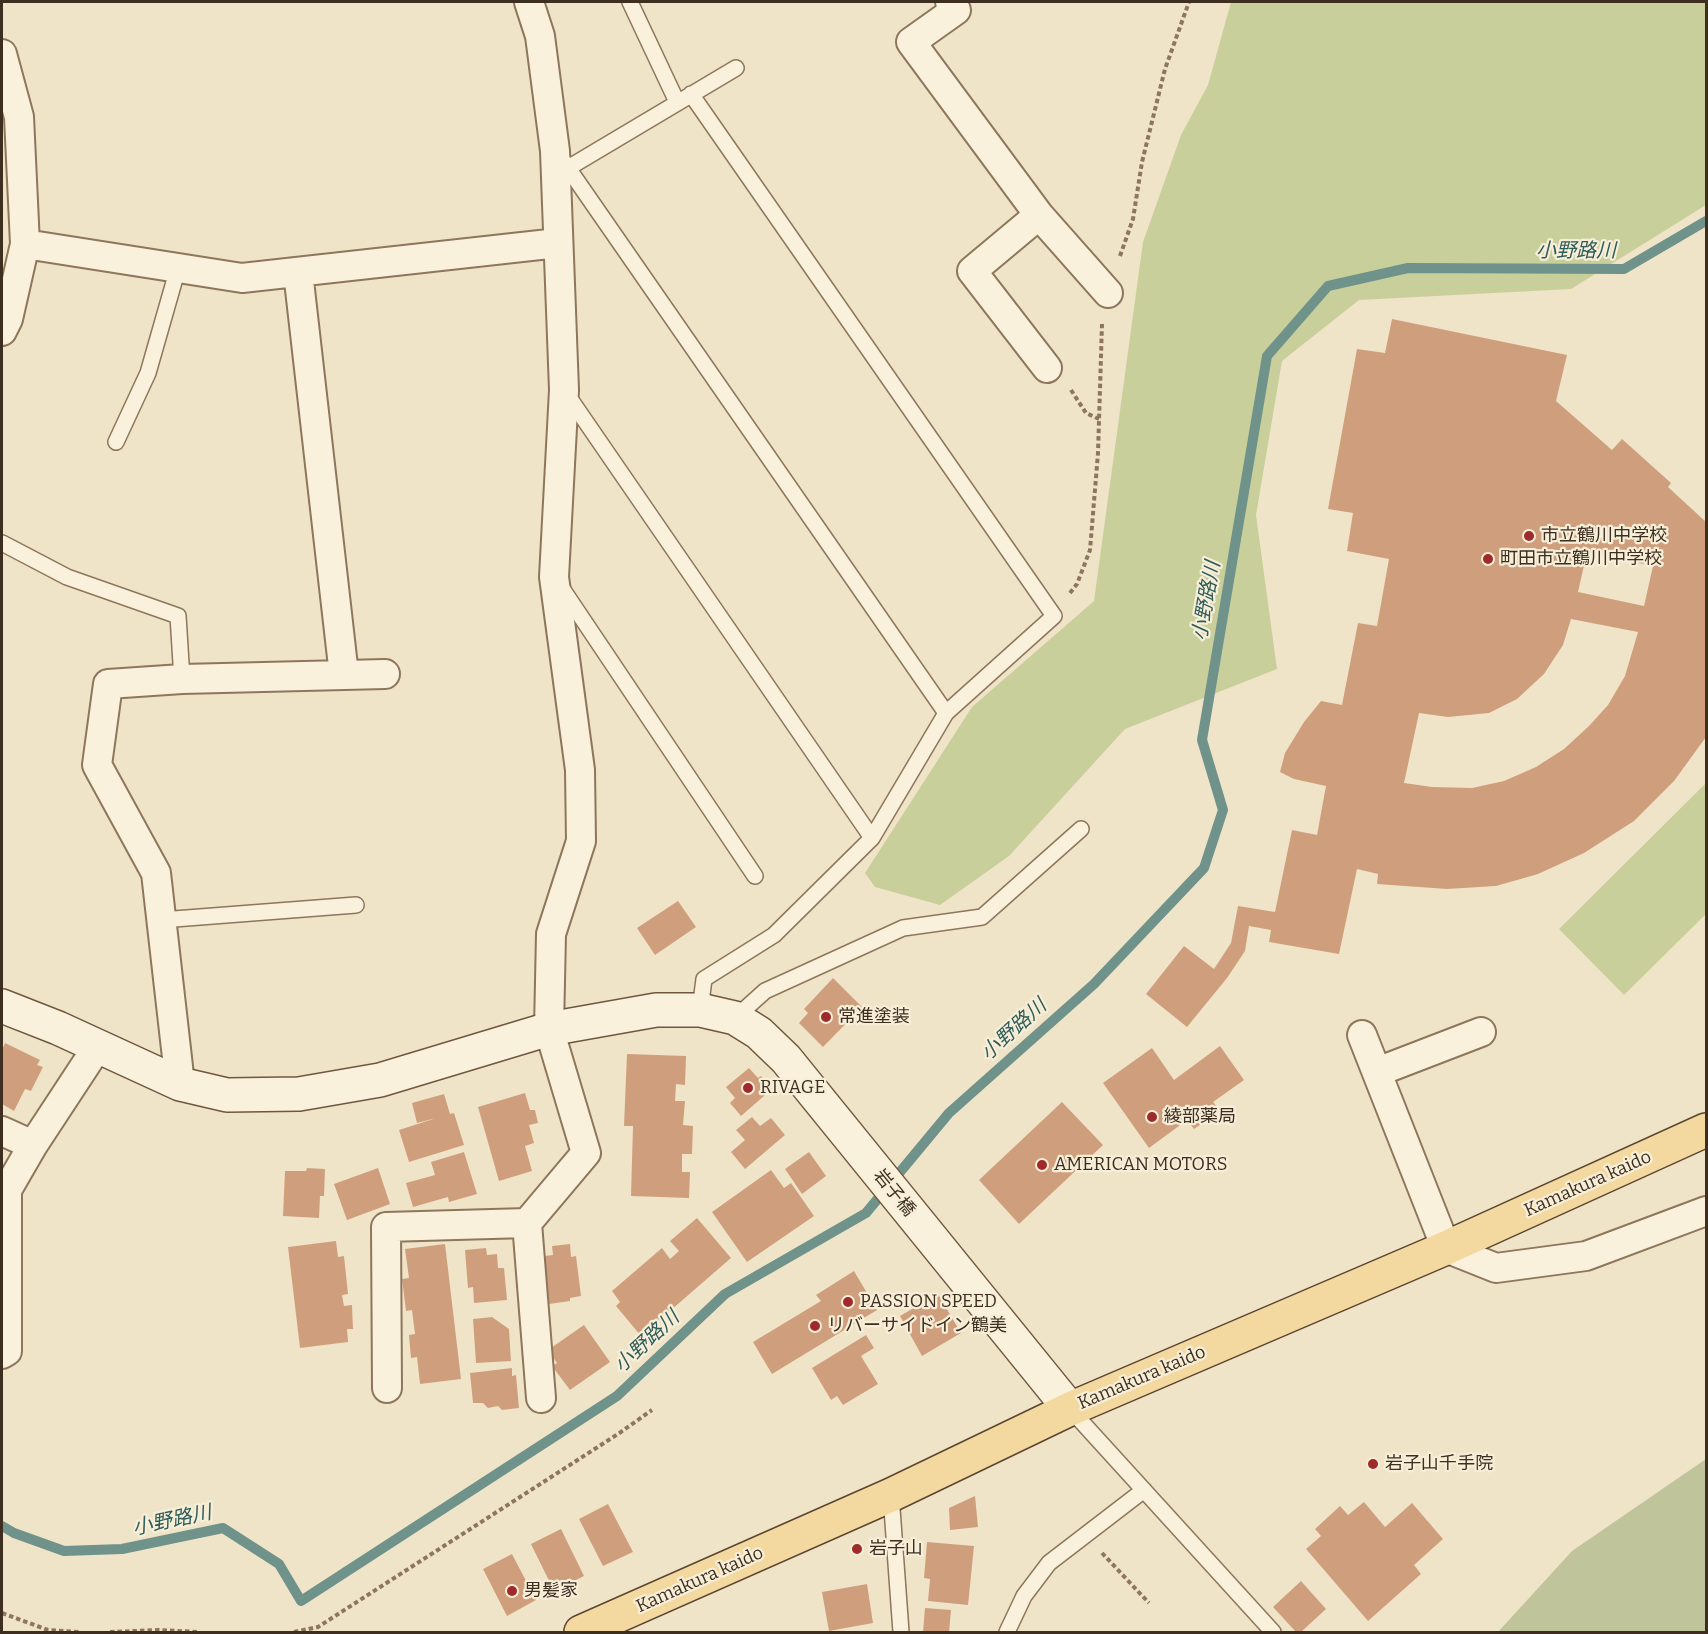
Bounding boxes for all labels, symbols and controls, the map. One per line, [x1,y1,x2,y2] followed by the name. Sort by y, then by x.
[1536,239,1616,263] water label: 小野路川
[1541,525,1667,547] place label: 市立鶴川中学校
[1522,529,1536,543] marker: 市立鶴川中学校
[1500,548,1662,570] place label: 町田市立鶴川中学校
[1481,552,1495,566] marker: 町田市立鶴川中学校
[1188,560,1226,642] water label: 小野路川
[976,994,1052,1066] water label: 小野路川
[838,1006,910,1028] place label: 常進塗装
[819,1010,833,1024] marker: 常進塗装
[760,1077,825,1099] place label: RIVAGE
[741,1081,755,1095] marker: RIVAGE
[1164,1106,1236,1128] place label: 綾部薬局
[1145,1110,1159,1124] marker: 綾部薬局
[1521,1146,1655,1222] street label: Kamakura kaido
[1054,1154,1228,1176] place label: AMERICAN MOTORS
[1035,1158,1049,1172] marker: AMERICAN MOTORS
[869,1165,919,1221] street label: 岩子橋
[860,1291,997,1313] place label: PASSION SPEED
[841,1295,855,1309] marker: PASSION SPEED
[610,1306,684,1378] water label: 小野路川
[827,1315,1007,1337] place label: リバーサイドイン鶴美
[808,1319,822,1333] marker: リバーサイドイン鶴美
[1075,1341,1209,1415] street label: Kamakura kaido
[1385,1453,1493,1475] place label: 岩子山千手院
[1366,1457,1380,1471] marker: 岩子山千手院
[130,1501,214,1541] water label: 小野路川
[869,1538,923,1560] place label: 岩子山
[633,1542,767,1618] street label: Kamakura kaido
[850,1542,864,1556] marker: 岩子山
[524,1580,578,1602] place label: 男髪家
[505,1584,519,1598] marker: 男髪家

